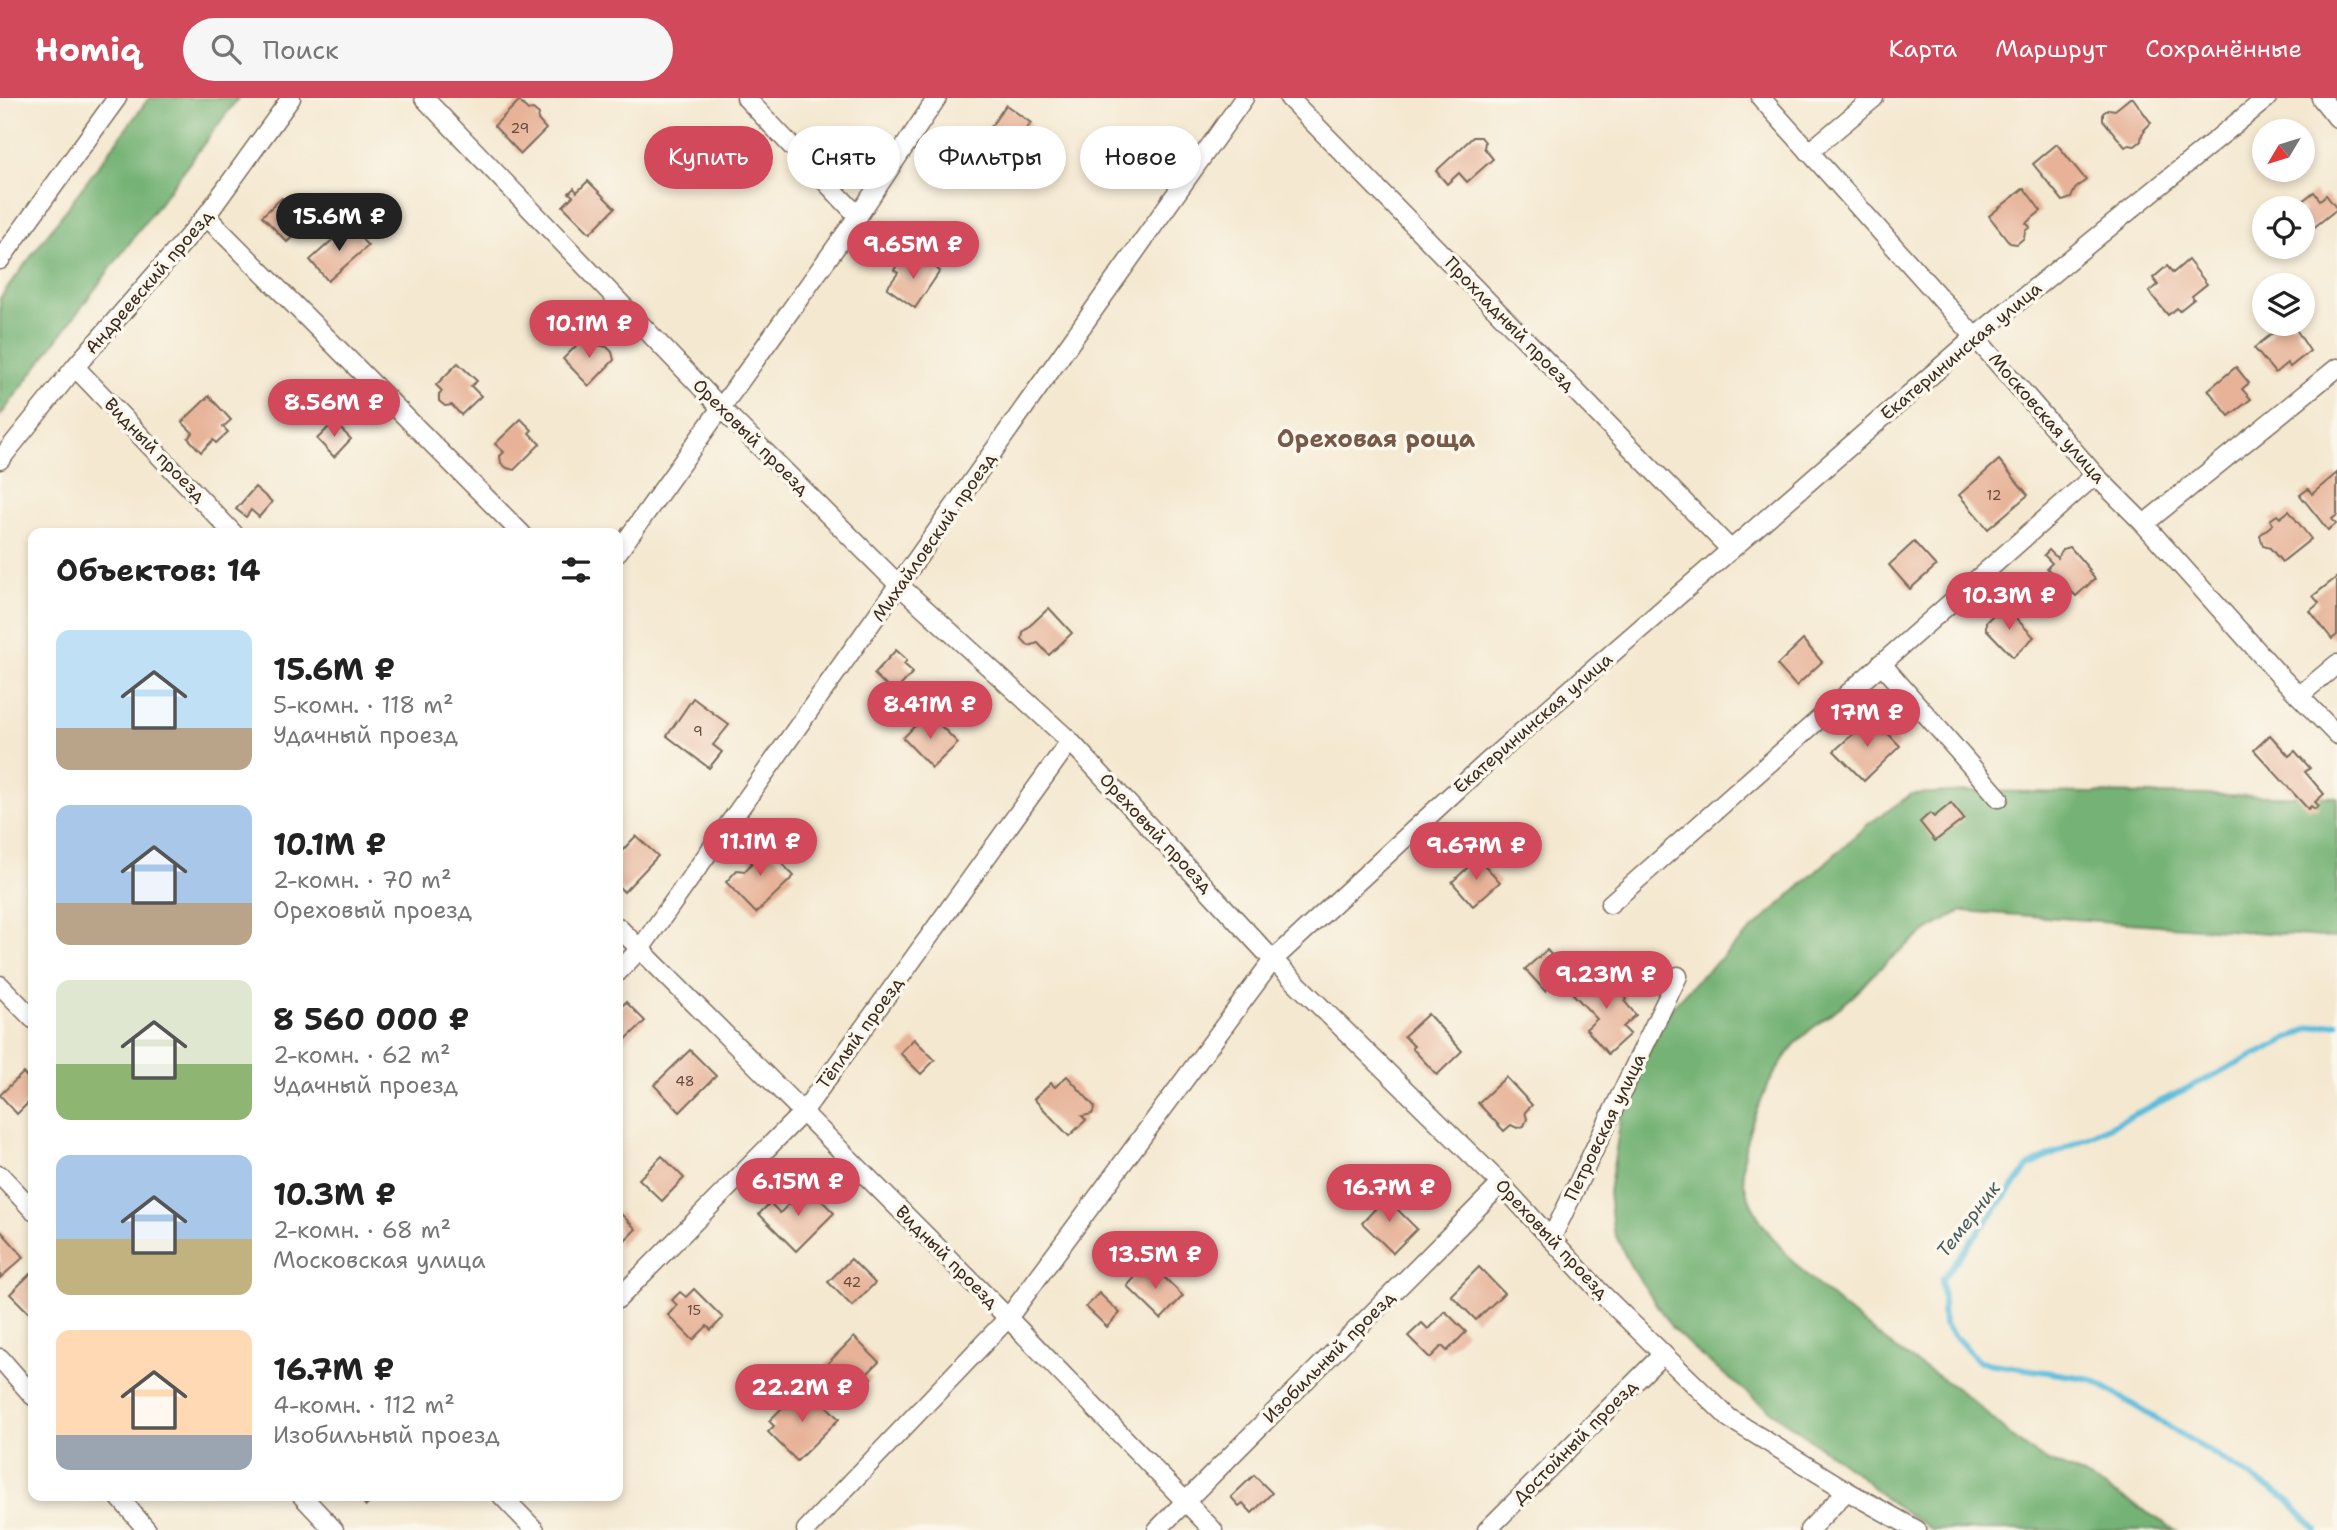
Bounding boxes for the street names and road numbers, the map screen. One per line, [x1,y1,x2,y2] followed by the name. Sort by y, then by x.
[80,204,219,359] street label: Андреевский проезд
[1439,251,1581,397] street label: Прохладный проезд
[1875,276,2047,426] street label: Екатерининская улица
[1983,347,2111,489] street label: Московская улица
[687,373,815,501] street label: Ореховый проезд
[99,392,212,508] street label: Видный проезд
[866,447,1002,626] street label: Михайловский проезд
[1448,647,1618,799] street label: Екатерининская улица
[1094,768,1218,899] street label: Ореховый проезд
[811,972,909,1094] street label: Тёплый проезд
[1559,1049,1651,1205] street label: Петровская улица
[1490,1174,1614,1305] street label: Ореховый проезд
[890,1200,1004,1314] street label: Видный проезд
[1258,1285,1401,1428] street label: Изобильный проезд
[1507,1374,1643,1510] street label: Достойный проезд

